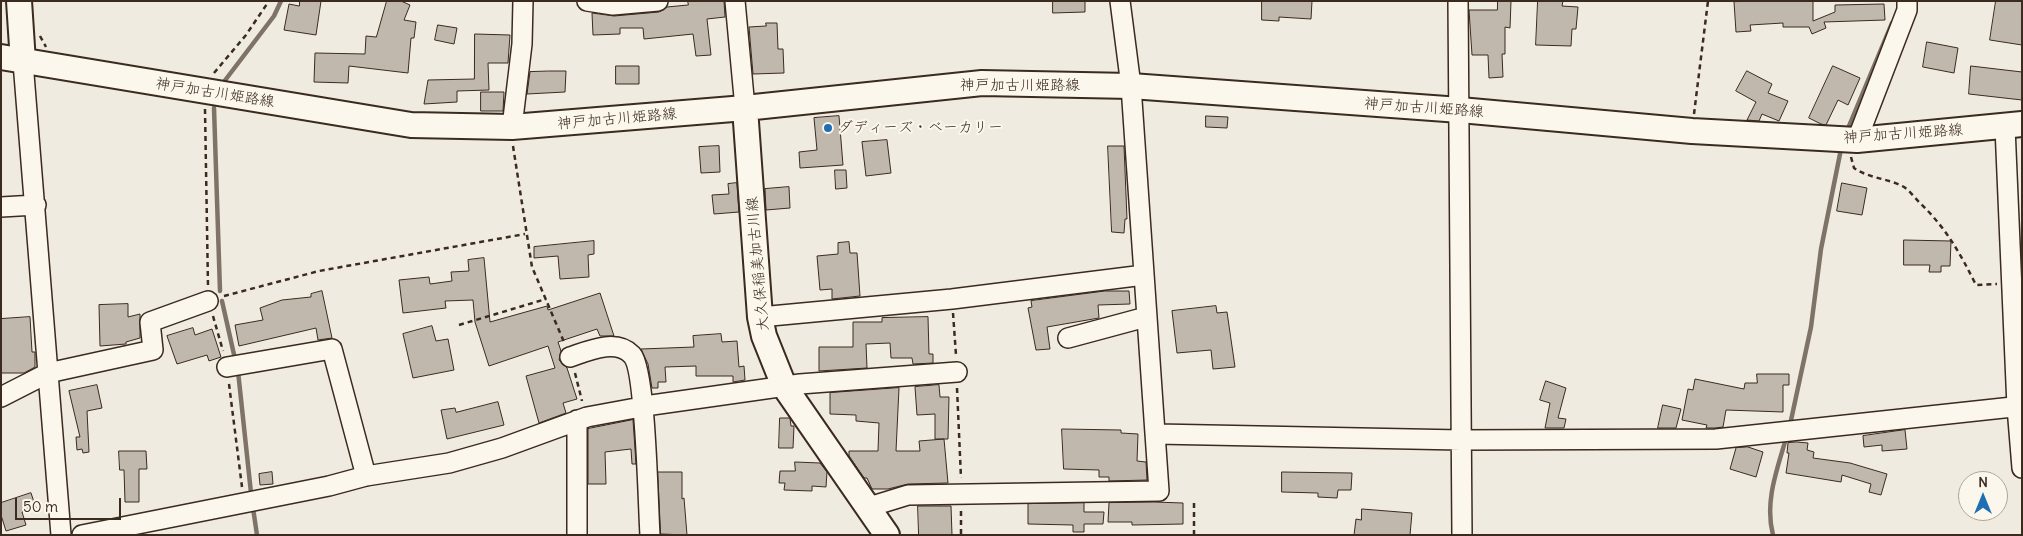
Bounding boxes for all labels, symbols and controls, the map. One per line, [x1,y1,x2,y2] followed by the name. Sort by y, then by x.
[154,75,276,111] street label: 神戸加古川姫路線
[960,77,1080,95] street label: 神戸加古川姫路線
[1364,95,1484,121] street label: 神戸加古川姫路線
[556,105,678,133] street label: 神戸加古川姫路線
[838,119,1003,137] place label: ダディーズ・ベーカリー
[1843,121,1963,147] street label: 神戸加古川姫路線
[822,122,834,134] marker: ダディーズ・ベーカリー
[743,196,773,332] street label: 大久保稲美加古川線
[1958,471,2008,521] north arrow
[1978,473,1988,491] text: N
[18,488,124,520] scale bar
[23,497,58,516] text: 50 m

